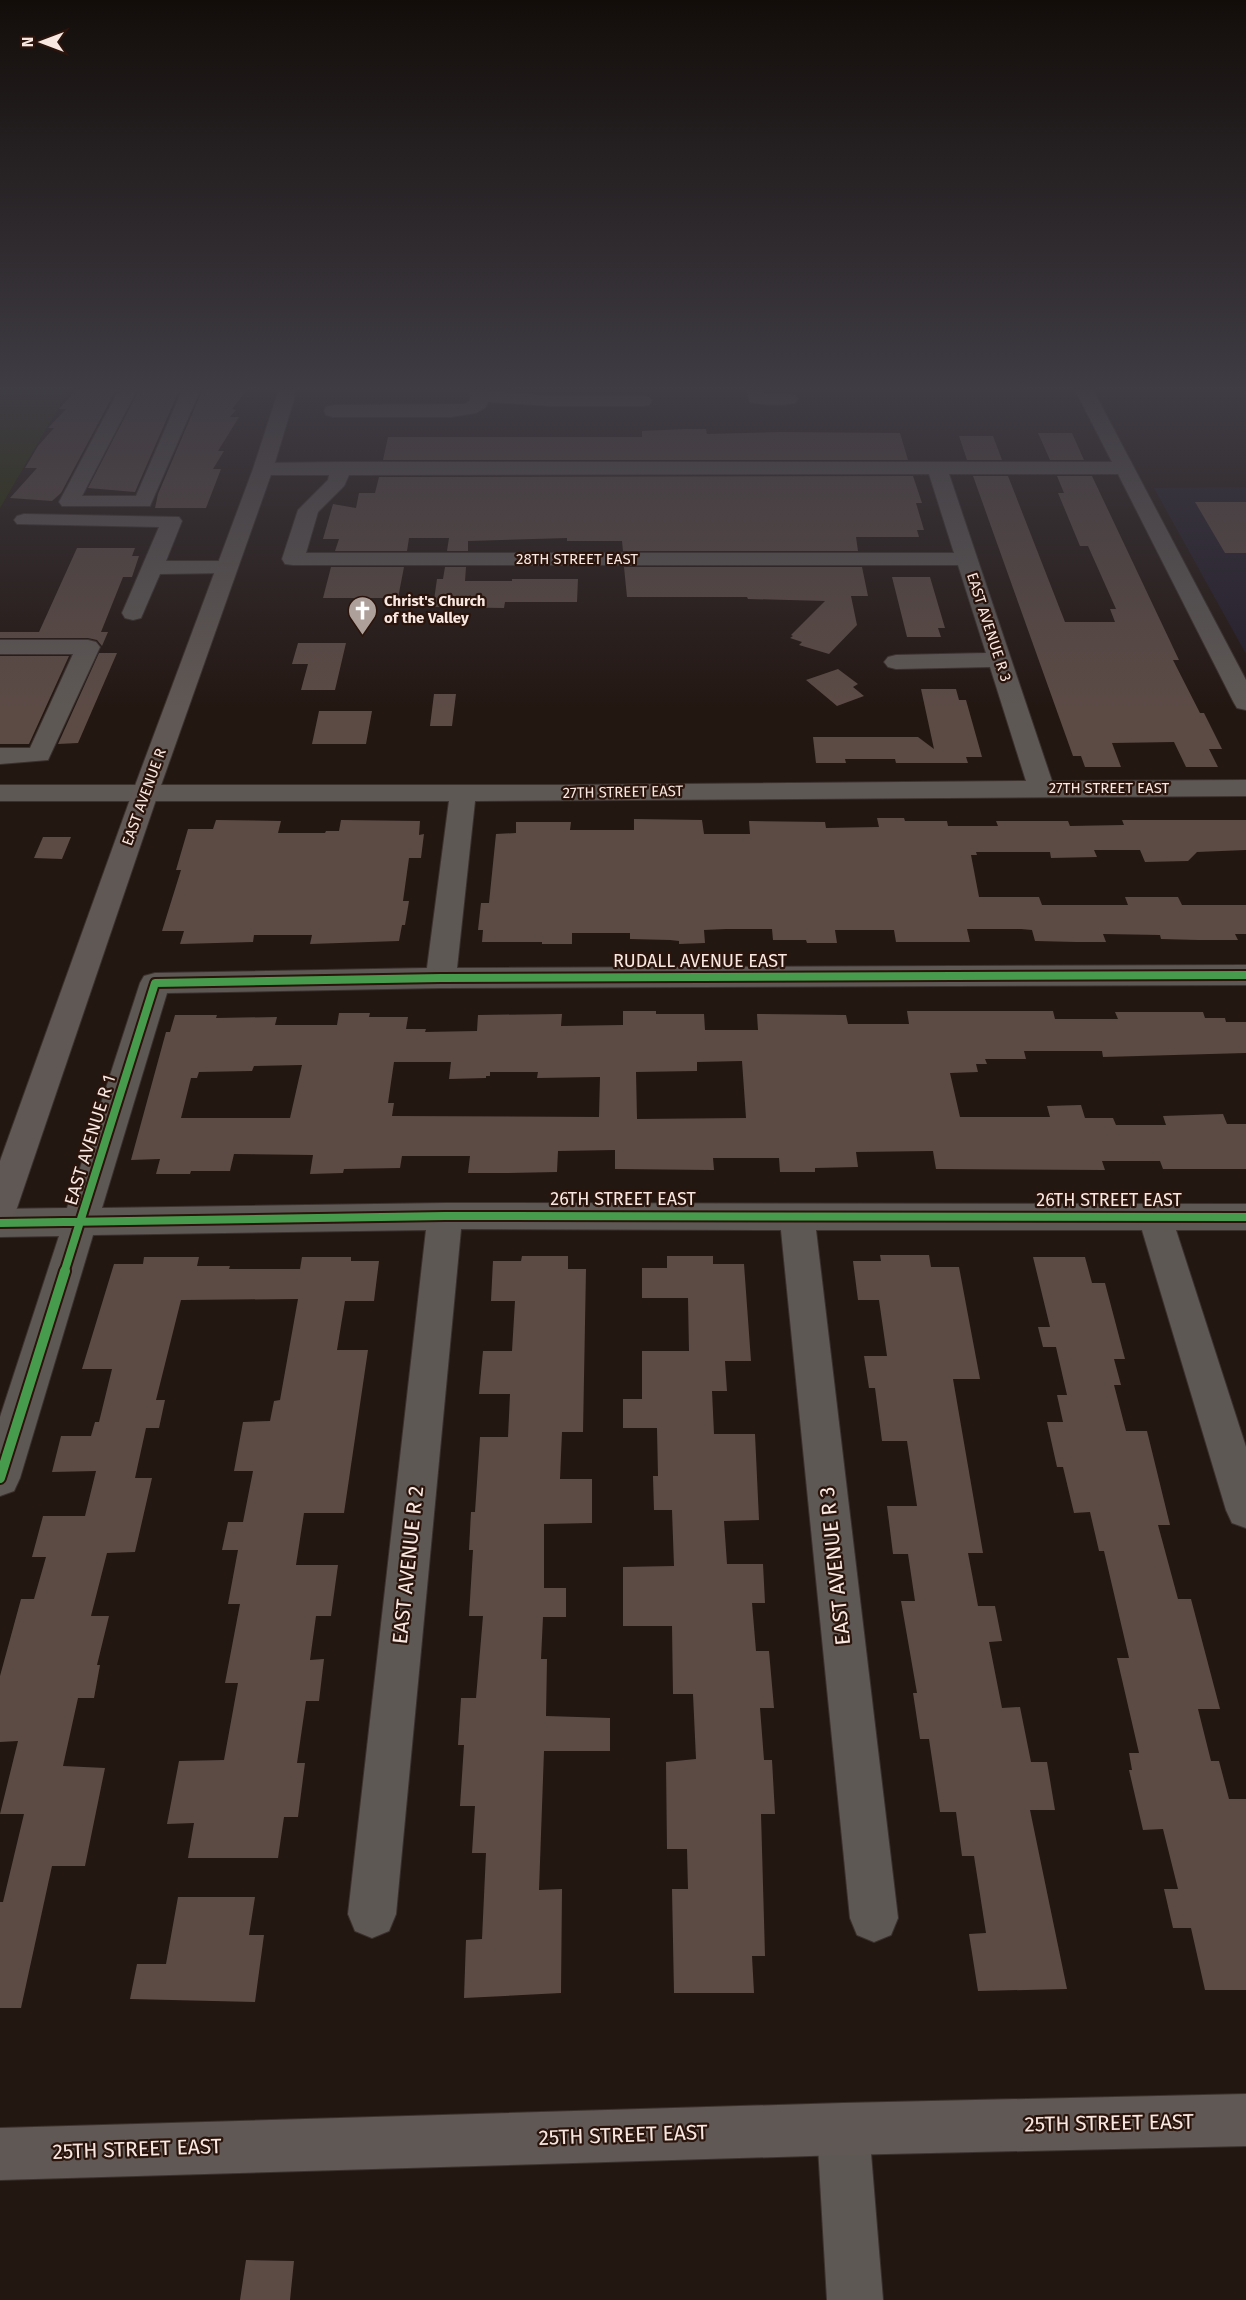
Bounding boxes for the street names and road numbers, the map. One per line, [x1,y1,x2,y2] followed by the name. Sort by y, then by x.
[516,550,638,568] street label: 28TH STREET EAST
[963,570,1015,684] street label: EAST AVENUE R 3
[118,746,170,848] street label: EAST AVENUE R
[1049,779,1170,797] street label: 27TH STREET EAST
[563,782,684,802] street label: 27TH STREET EAST
[613,950,788,972] street label: RUDALL AVENUE EAST
[60,1072,120,1208] street label: EAST AVENUE R 1
[550,1188,696,1210] street label: 26TH STREET EAST
[1036,1189,1182,1211] street label: 26TH STREET EAST
[387,1485,429,1645] street label: EAST AVENUE R 2
[814,1486,856,1646] street label: EAST AVENUE R 3
[1024,2109,1194,2137] street label: 25TH STREET EAST
[538,2119,708,2151] street label: 25TH STREET EAST
[52,2133,222,2165] street label: 25TH STREET EAST

